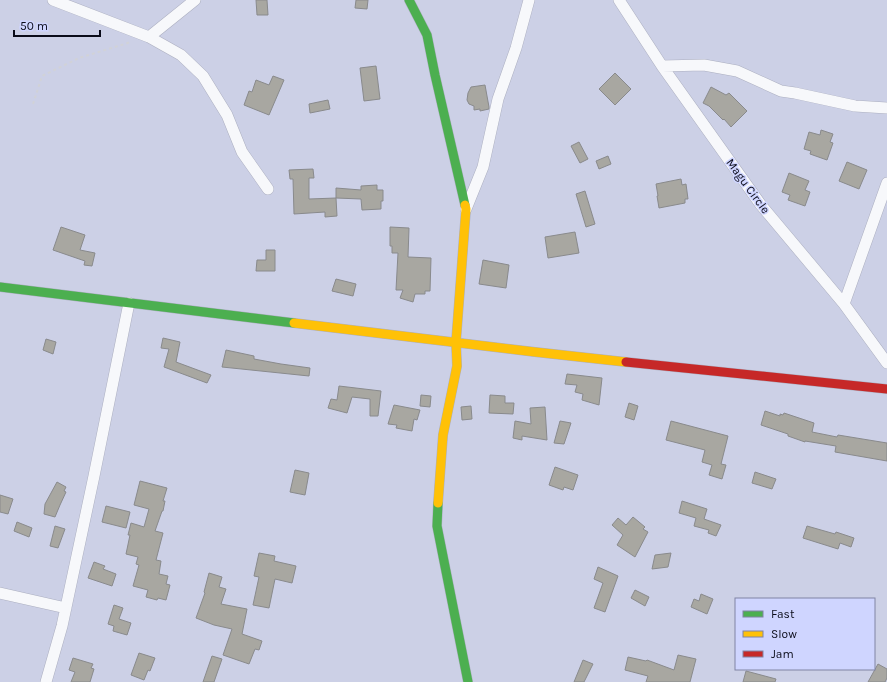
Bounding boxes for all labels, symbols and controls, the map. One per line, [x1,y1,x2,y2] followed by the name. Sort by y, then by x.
[14,12,100,38] scale bar
[20,19,48,33] text: 50 m
[723,156,773,216] street label: Magu Circle
[735,598,875,670] legend
[771,607,795,621] text: Fast
[771,627,797,641] text: Slow
[771,647,794,661] text: Jam

